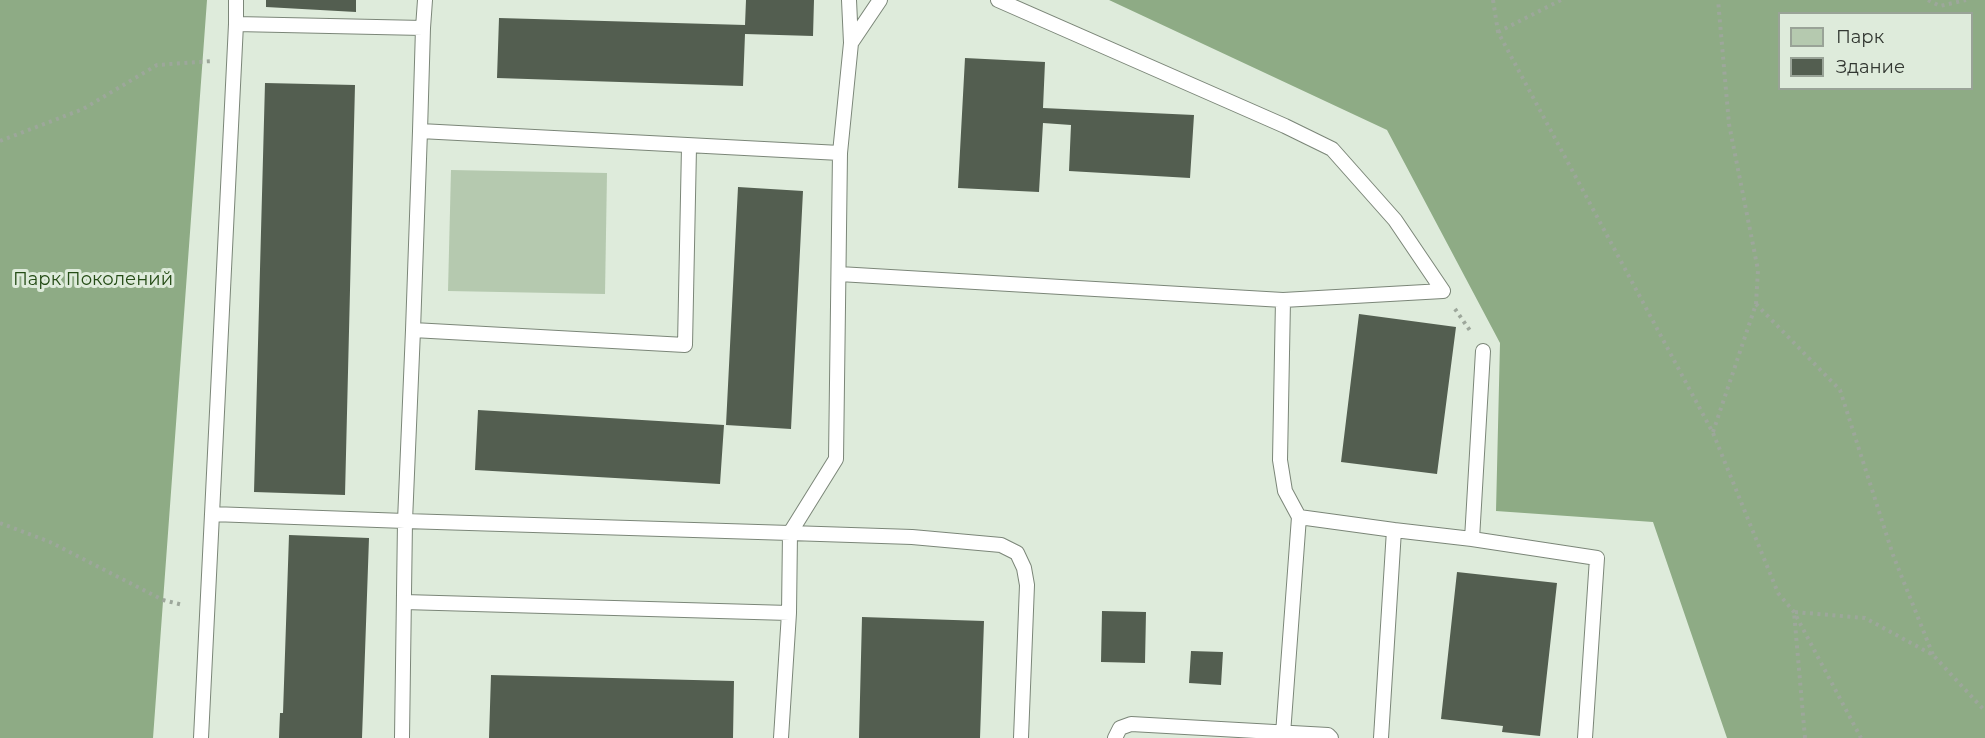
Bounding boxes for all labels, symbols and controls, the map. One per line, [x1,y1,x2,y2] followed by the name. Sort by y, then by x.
[1778,12,1973,90] legend
[1836,26,1884,48] text: Парк
[1836,56,1905,78] text: Здание
[13,269,173,291] park label: Парк Поколений

